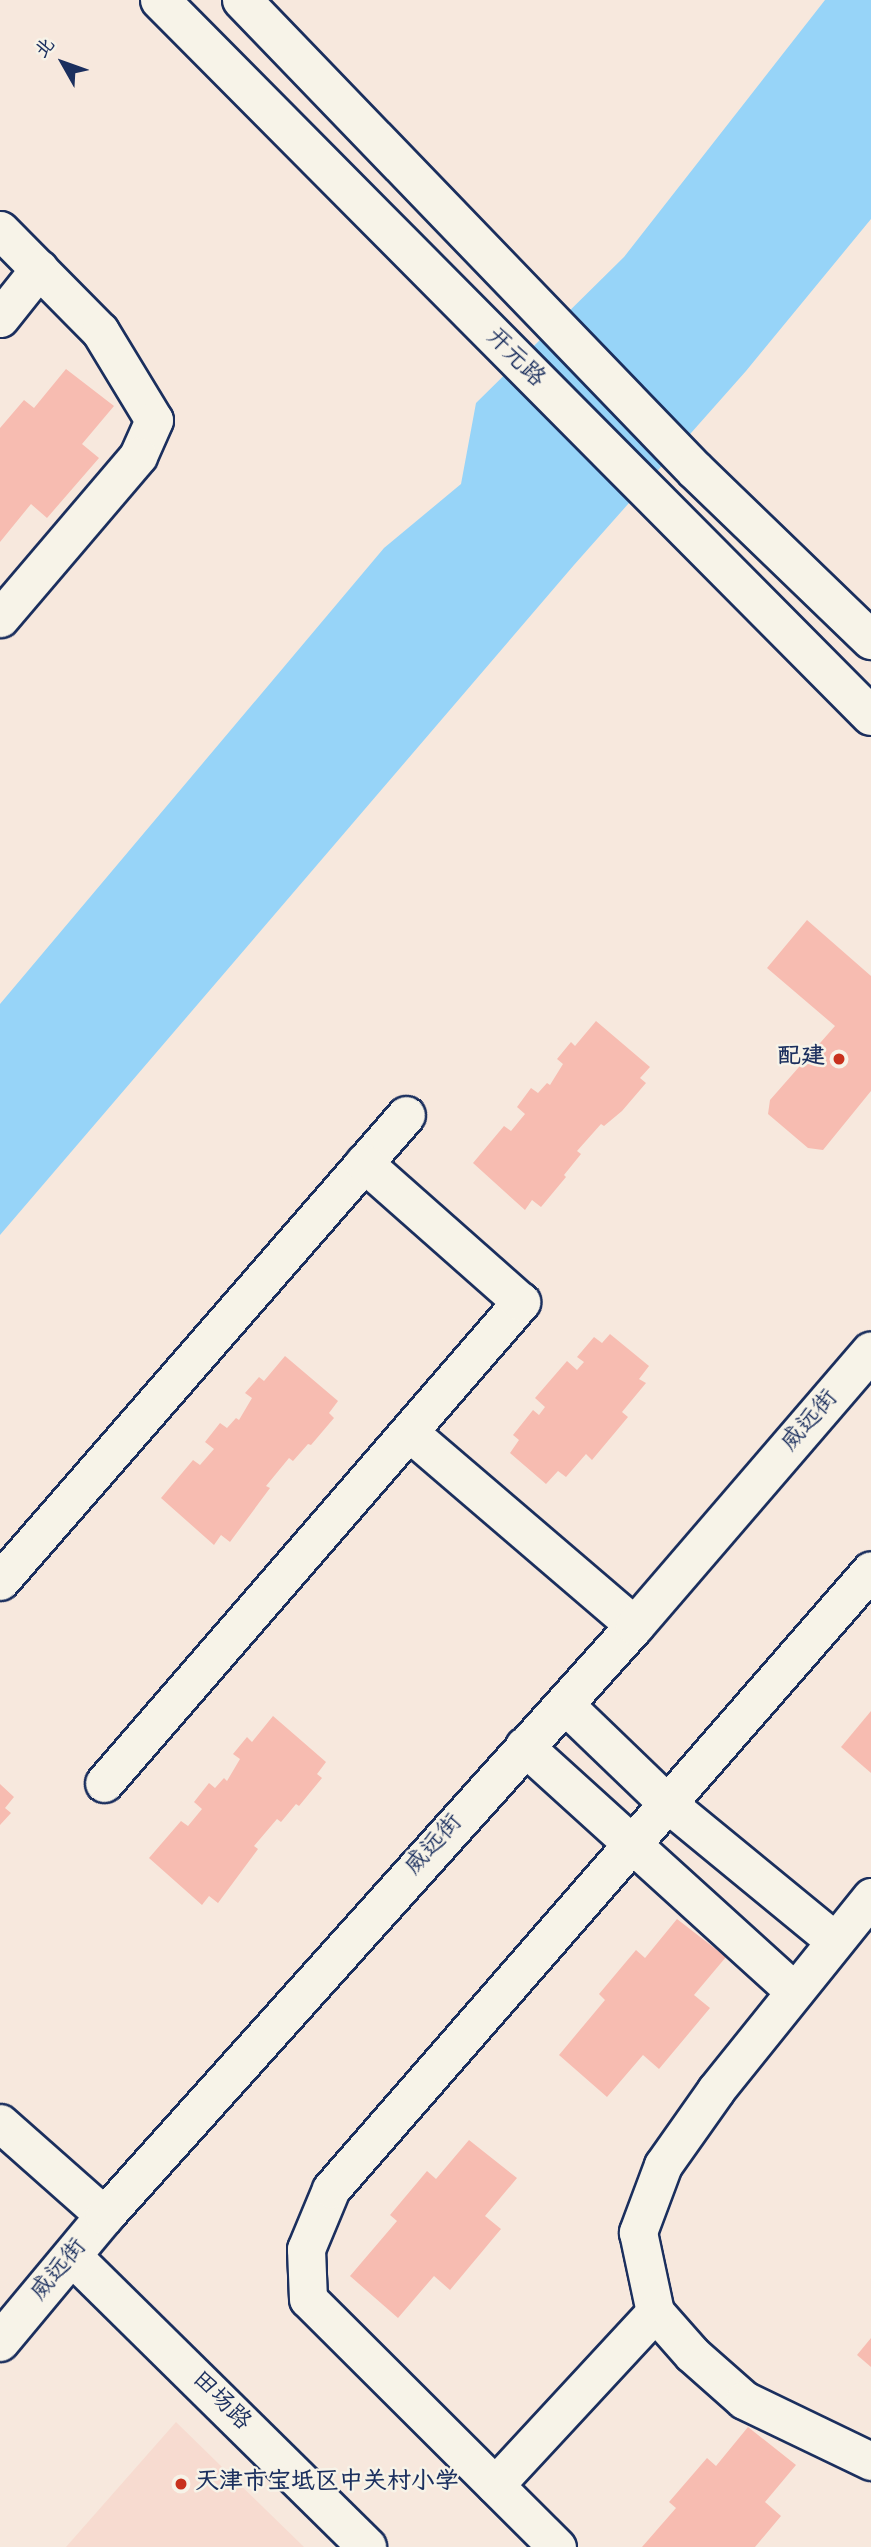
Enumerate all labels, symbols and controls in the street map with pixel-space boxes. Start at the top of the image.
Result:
north arrow [28,28,98,98]
text: 北 [32,35,61,64]
street label: 开元路 [478,323,550,395]
place label: 配建 [777,1045,825,1073]
marker: 配建 [831,1051,847,1067]
street label: 威远街 [777,1385,845,1459]
street label: 威远街 [400,1810,470,1882]
street label: 威远街 [26,2234,94,2308]
street label: 田场路 [184,2366,256,2438]
place label: 天津市宝坻区中关村小学 [195,2470,459,2498]
marker: 天津市宝坻区中关村小学 [173,2476,189,2492]

